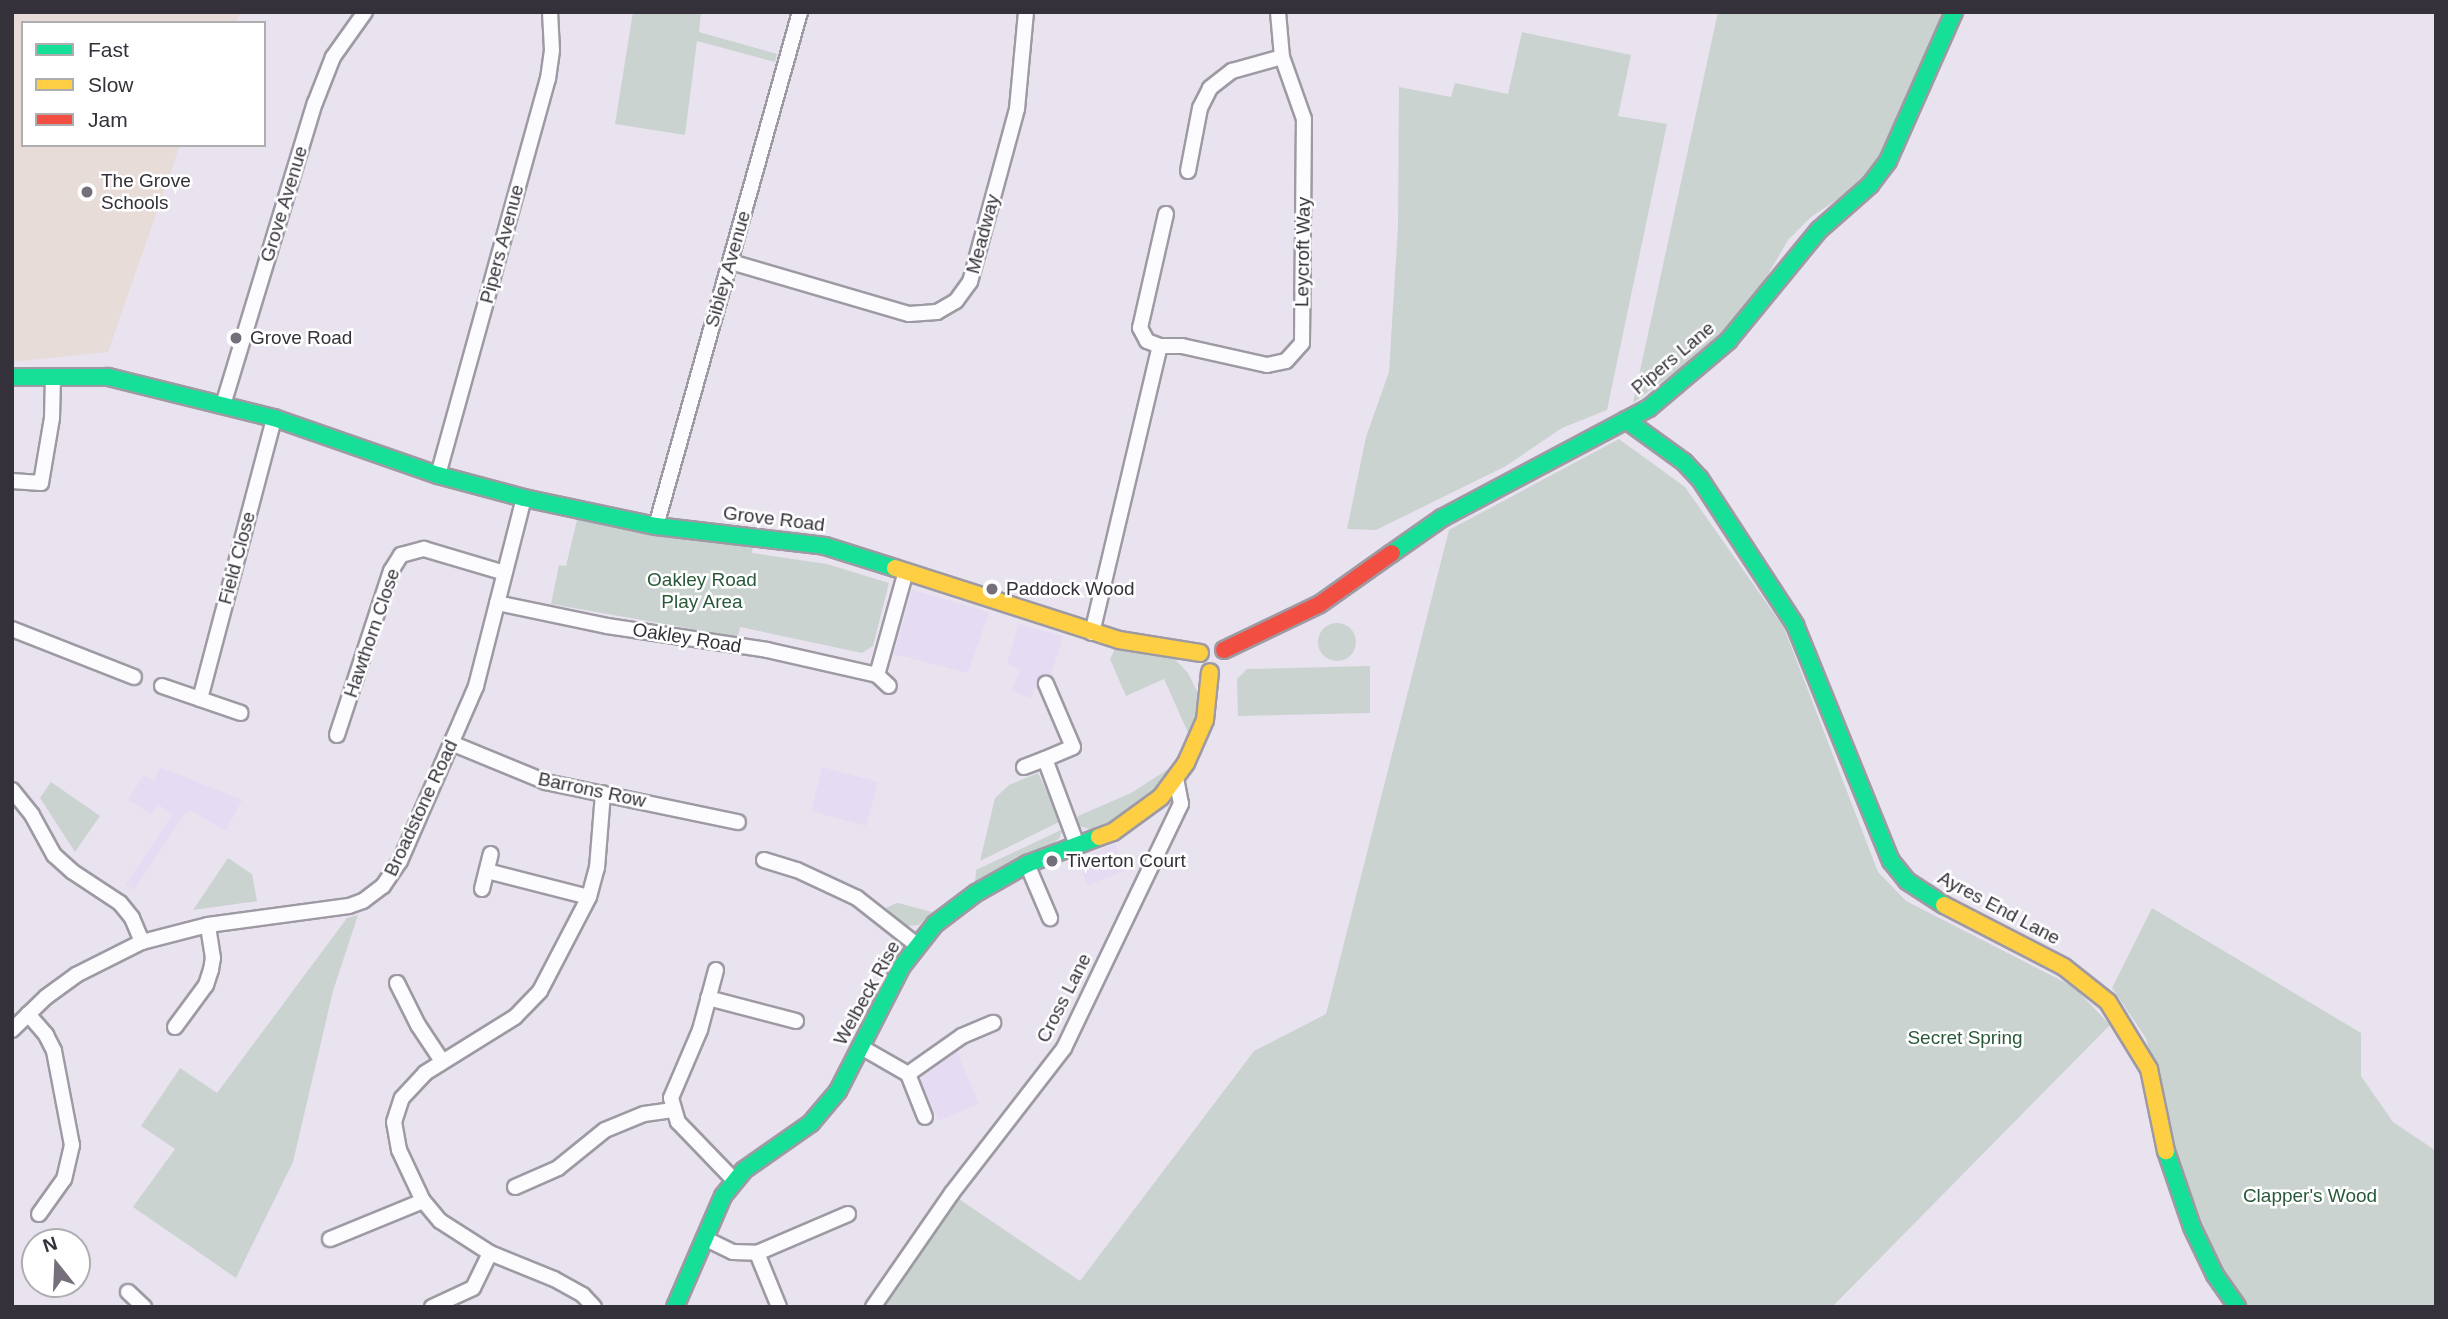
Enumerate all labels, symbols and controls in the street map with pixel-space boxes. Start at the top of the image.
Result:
legend [21,21,266,147]
text: Fast [88,38,129,61]
text: Slow [88,73,134,96]
text: Jam [88,108,128,131]
street label: Grove Avenue [255,143,313,265]
place label: The Grove Schools [101,170,191,214]
street label: Pipers Avenue [475,182,529,306]
marker: The Grove Schools [79,184,95,200]
street label: Meadway [961,192,1005,276]
street label: Leycroft Way [1291,197,1315,307]
street label: Sibley Avenue [700,208,756,330]
street label: Pipers Lane [1627,317,1719,399]
place label: Grove Road [250,327,352,349]
marker: Grove Road [228,330,244,346]
street label: Grove Road [722,501,826,537]
street label: Field Close [214,509,260,607]
street label: Hawthorn Close [339,565,405,701]
park label: Oakley Road Play Area [647,569,757,613]
place label: Paddock Wood [1006,578,1135,600]
marker: Paddock Wood [984,581,1000,597]
street label: Oakley Road [631,618,743,658]
street label: Broadstone Road [379,736,463,880]
street label: Barrons Row [536,767,648,813]
place label: Tiverton Court [1066,850,1186,872]
marker: Tiverton Court [1044,853,1060,869]
street label: Ayres End Lane [1934,866,2064,950]
street label: Welbeck Rise [829,937,905,1049]
street label: Cross Lane [1032,950,1096,1046]
park label: Secret Spring [1907,1027,2023,1049]
park label: Clapper's Wood [2243,1185,2377,1207]
north arrow [21,1228,91,1298]
text: N [40,1232,60,1257]

